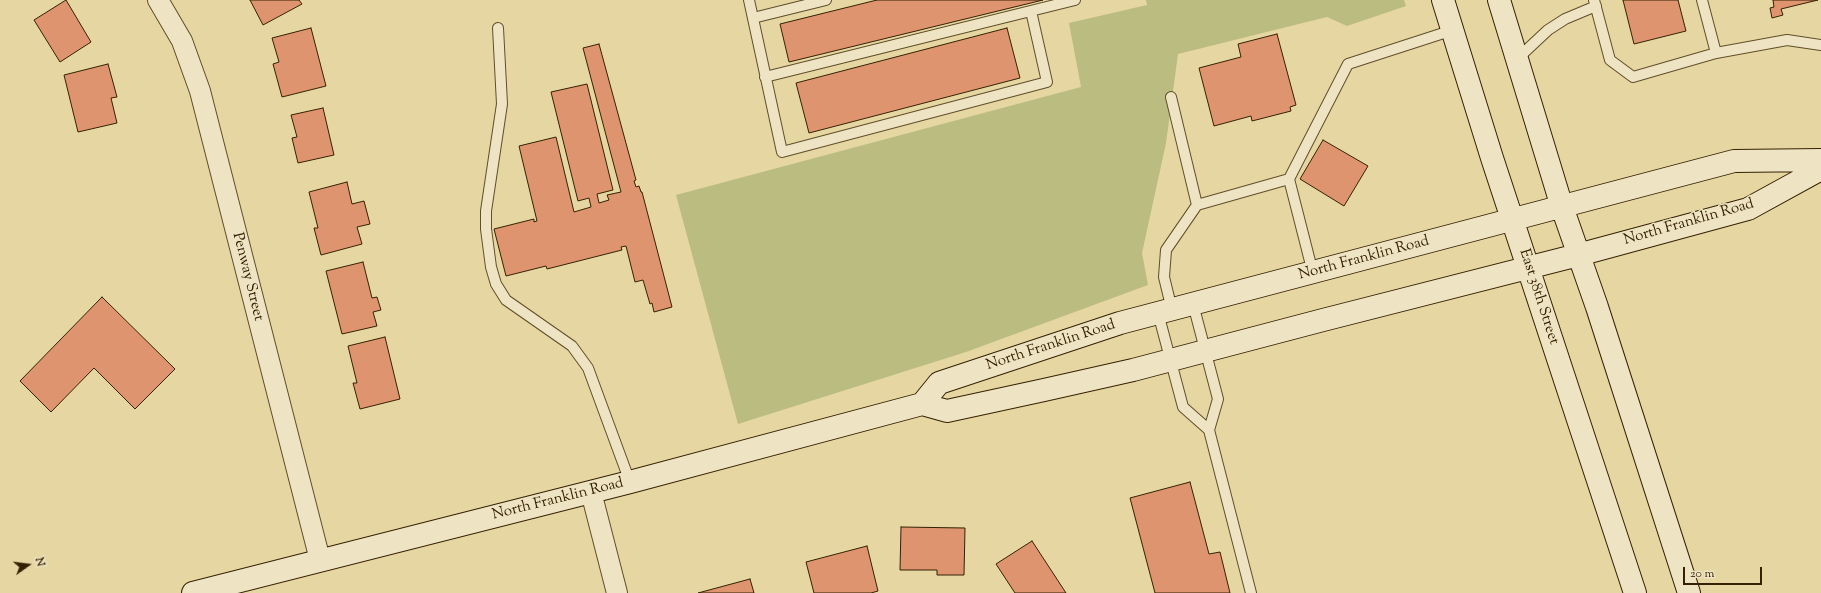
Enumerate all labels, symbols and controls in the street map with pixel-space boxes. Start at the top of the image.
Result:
street label: North Franklin Road [1622,196,1756,250]
street label: Penway Street [227,231,267,323]
street label: North Franklin Road [1297,233,1431,285]
street label: East 38th Street [1514,247,1562,347]
street label: North Franklin Road [984,317,1118,375]
street label: North Franklin Road [491,475,625,525]
north arrow [8,545,48,585]
text: N [31,556,48,568]
scale bar [1685,559,1764,585]
text: 20 m [1690,565,1714,583]

